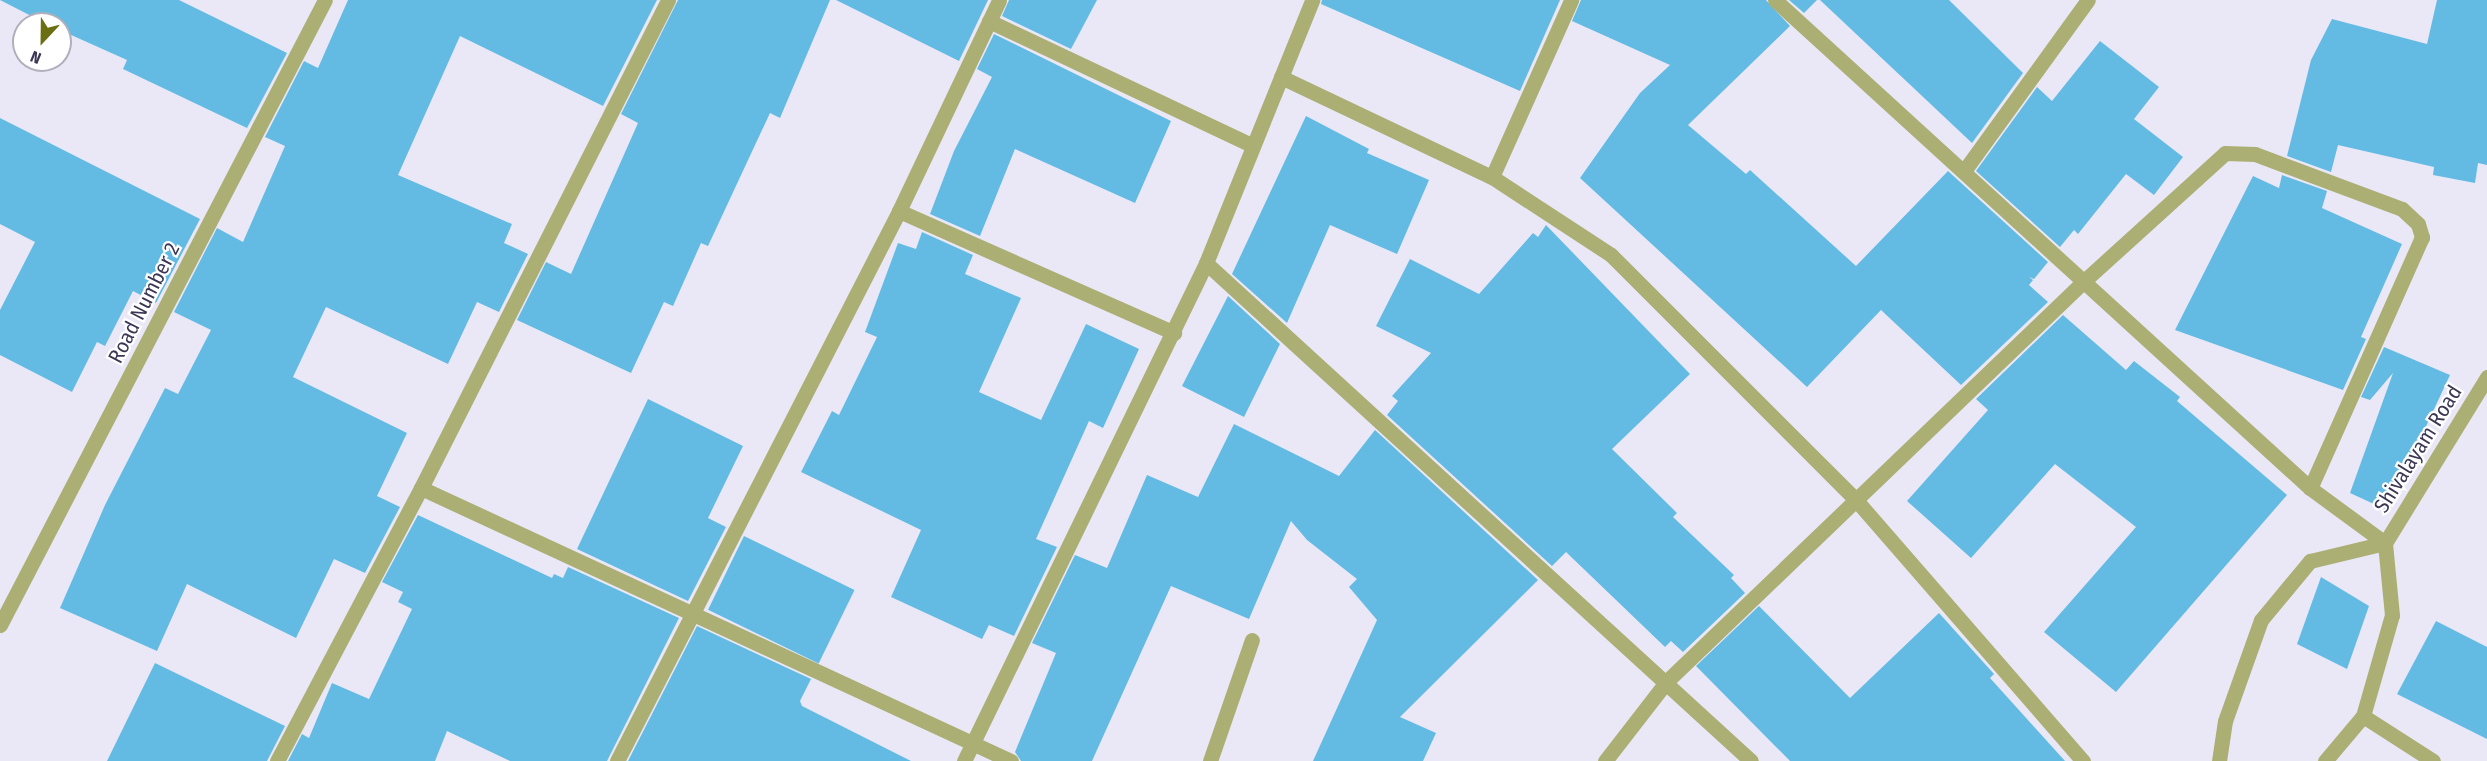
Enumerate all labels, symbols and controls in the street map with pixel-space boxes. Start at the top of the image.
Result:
north arrow [12,12,72,72]
text: N [28,47,44,68]
street label: Road Number 2 [103,239,185,367]
street label: Shivalayam Road [2369,381,2467,517]

